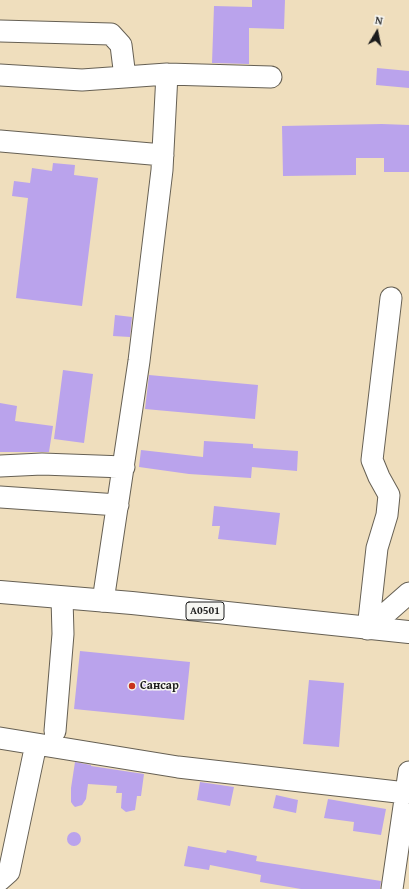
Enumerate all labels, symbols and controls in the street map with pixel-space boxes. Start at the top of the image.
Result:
north arrow [357,12,397,52]
text: N [374,12,384,29]
road number: A0501 [186,602,224,620]
place label: Сансар [140,679,179,693]
marker: Сансар [127,681,137,691]

